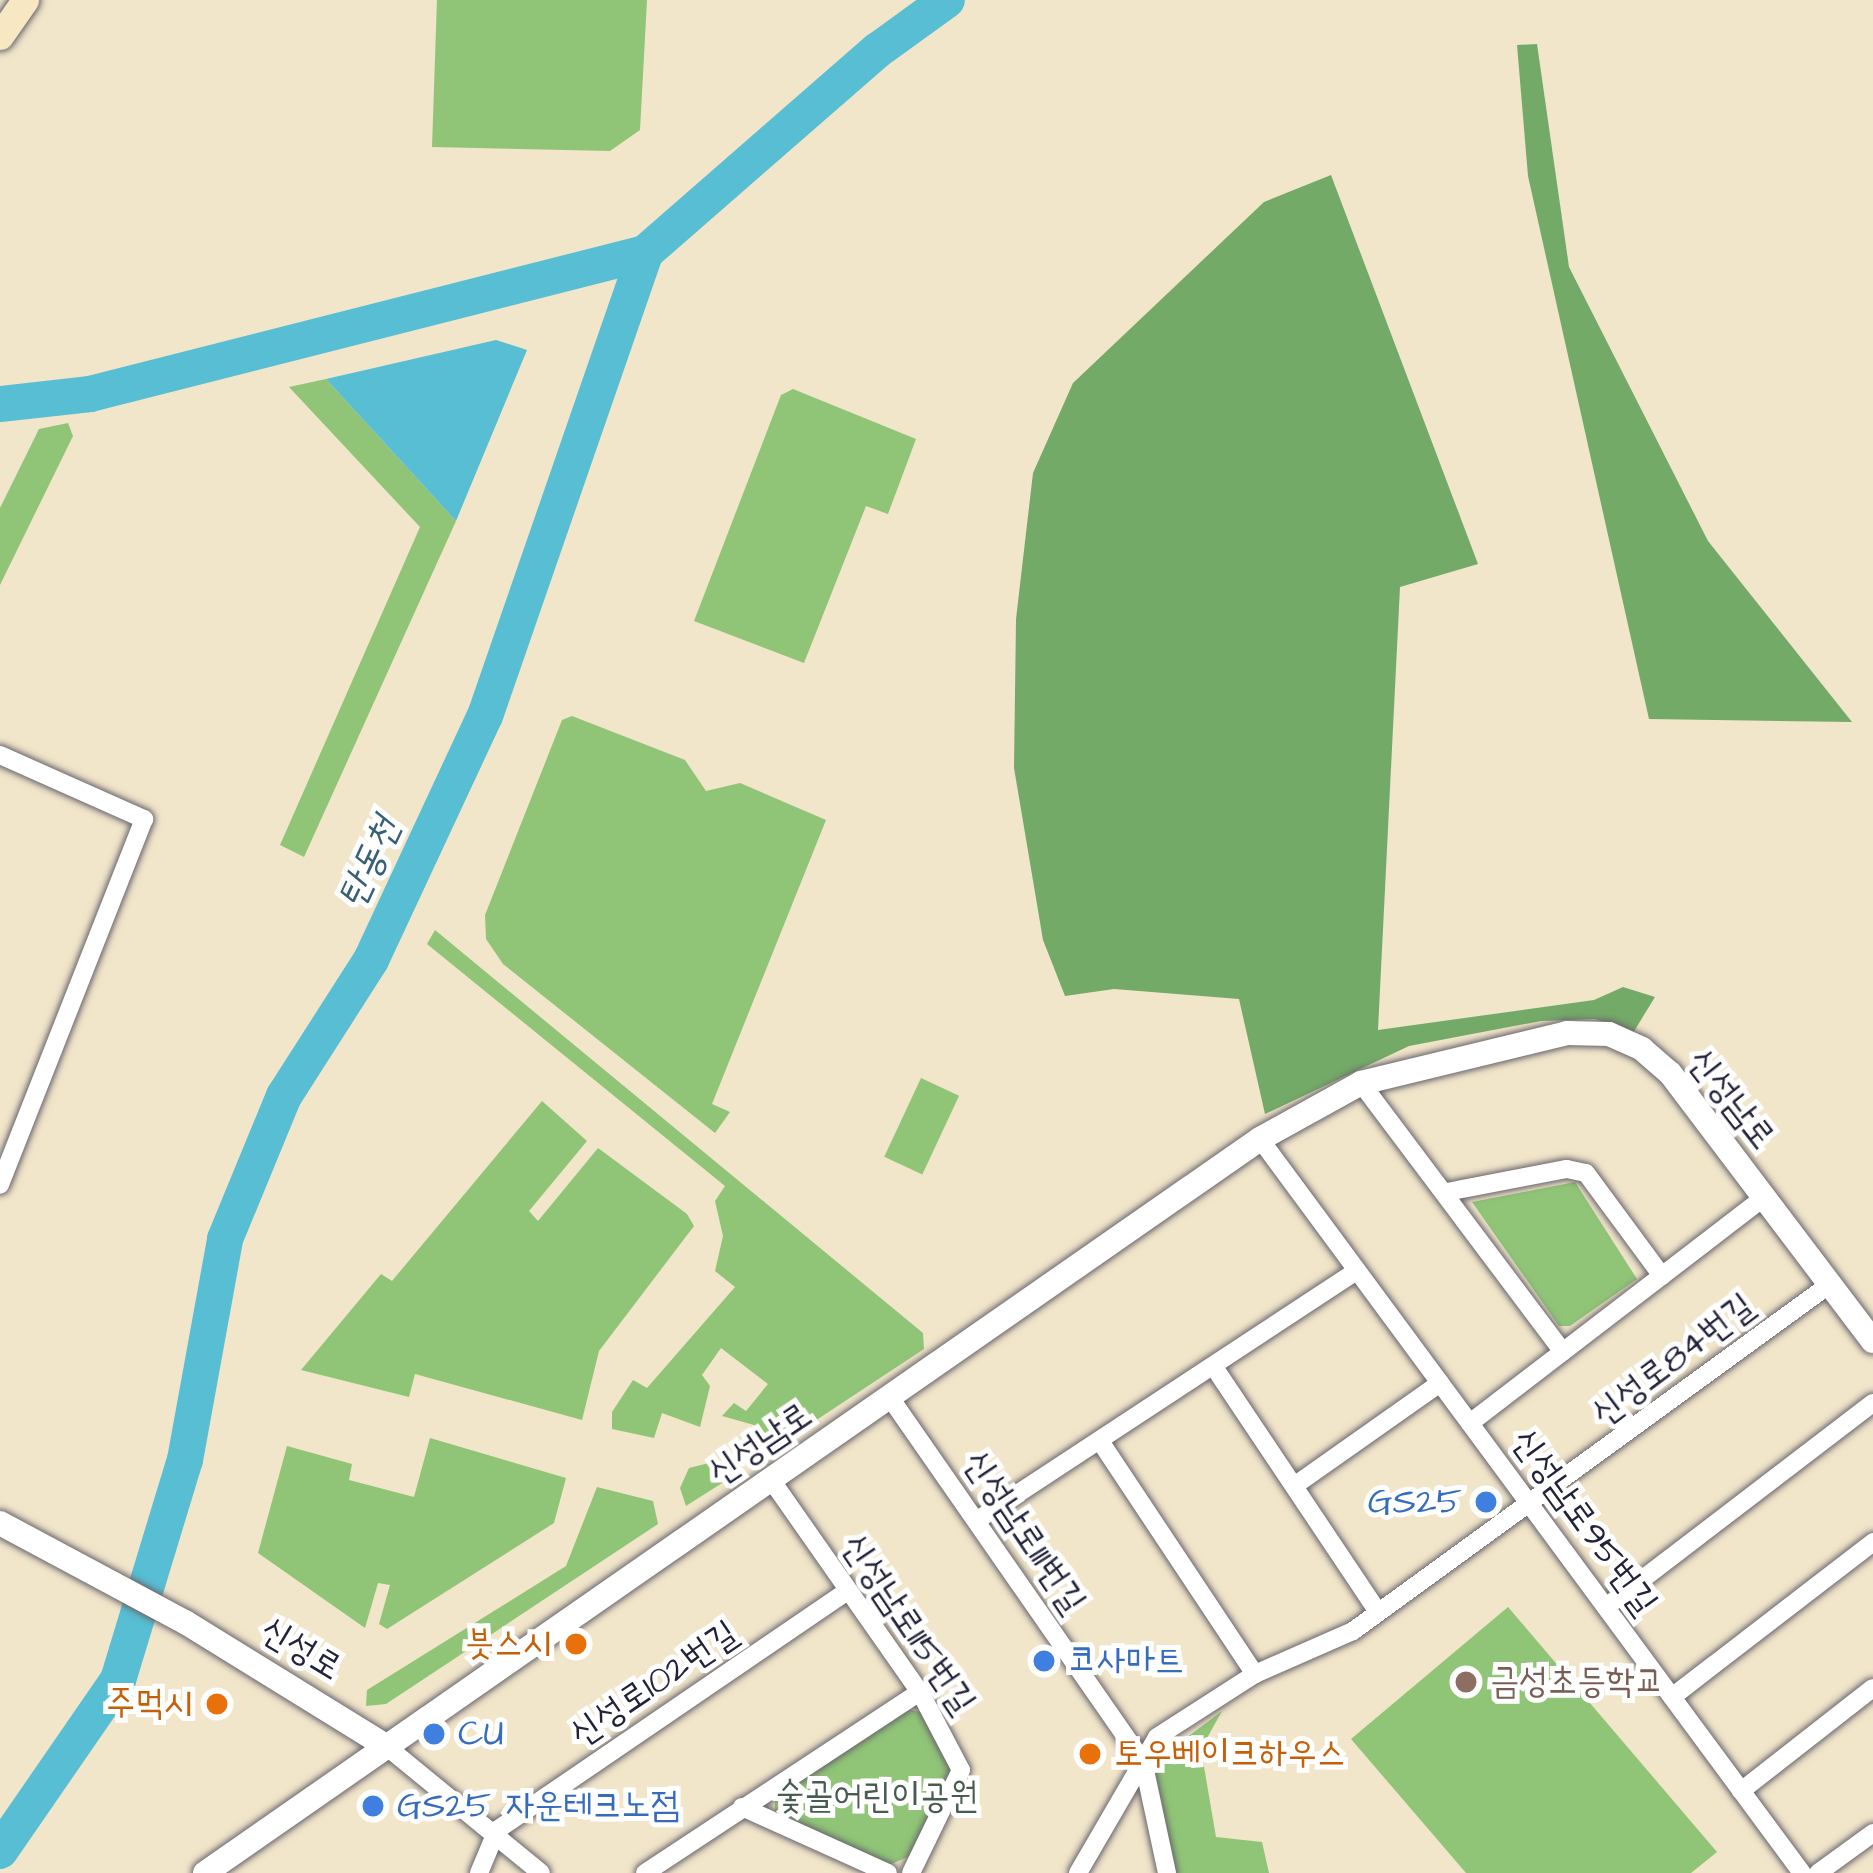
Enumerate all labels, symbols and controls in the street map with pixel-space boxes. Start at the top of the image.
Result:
water label: 탄동천 [329,810,411,916]
street label: 신성남로 [1678,1040,1784,1158]
street label: 신성로84번길 [1583,1285,1763,1435]
street label: 신성남로 [700,1394,820,1494]
street label: 신성남로95번길 [1502,1420,1666,1624]
street label: 신성남로111번길 [954,1442,1094,1622]
place label: GS25 [1368,1480,1462,1524]
marker: GS25 [1473,1489,1499,1515]
street label: 신성남로115번길 [832,1525,984,1723]
street label: 신성로 [253,1608,349,1690]
street label: 신성로102번길 [562,1612,746,1756]
place label: 븟스시 [465,1622,552,1666]
marker: 븟스시 [563,1631,589,1657]
place label: 코사마트 [1068,1639,1184,1683]
marker: 코사마트 [1031,1648,1057,1674]
place label: 금성초등학교 [1490,1660,1664,1704]
marker: 금성초등학교 [1453,1669,1479,1695]
place label: 주먹시 [106,1682,193,1726]
marker: 주먹시 [204,1691,230,1717]
place label: CU [458,1712,504,1756]
marker: CU [421,1721,447,1747]
place label: 토우베이크하우스 [1114,1732,1346,1776]
marker: 토우베이크하우스 [1077,1741,1103,1767]
park label: 숯골어린이공원 [776,1775,978,1819]
place label: GS25 자운테크노점 [397,1784,679,1828]
marker: GS25 자운테크노점 [360,1793,386,1819]

